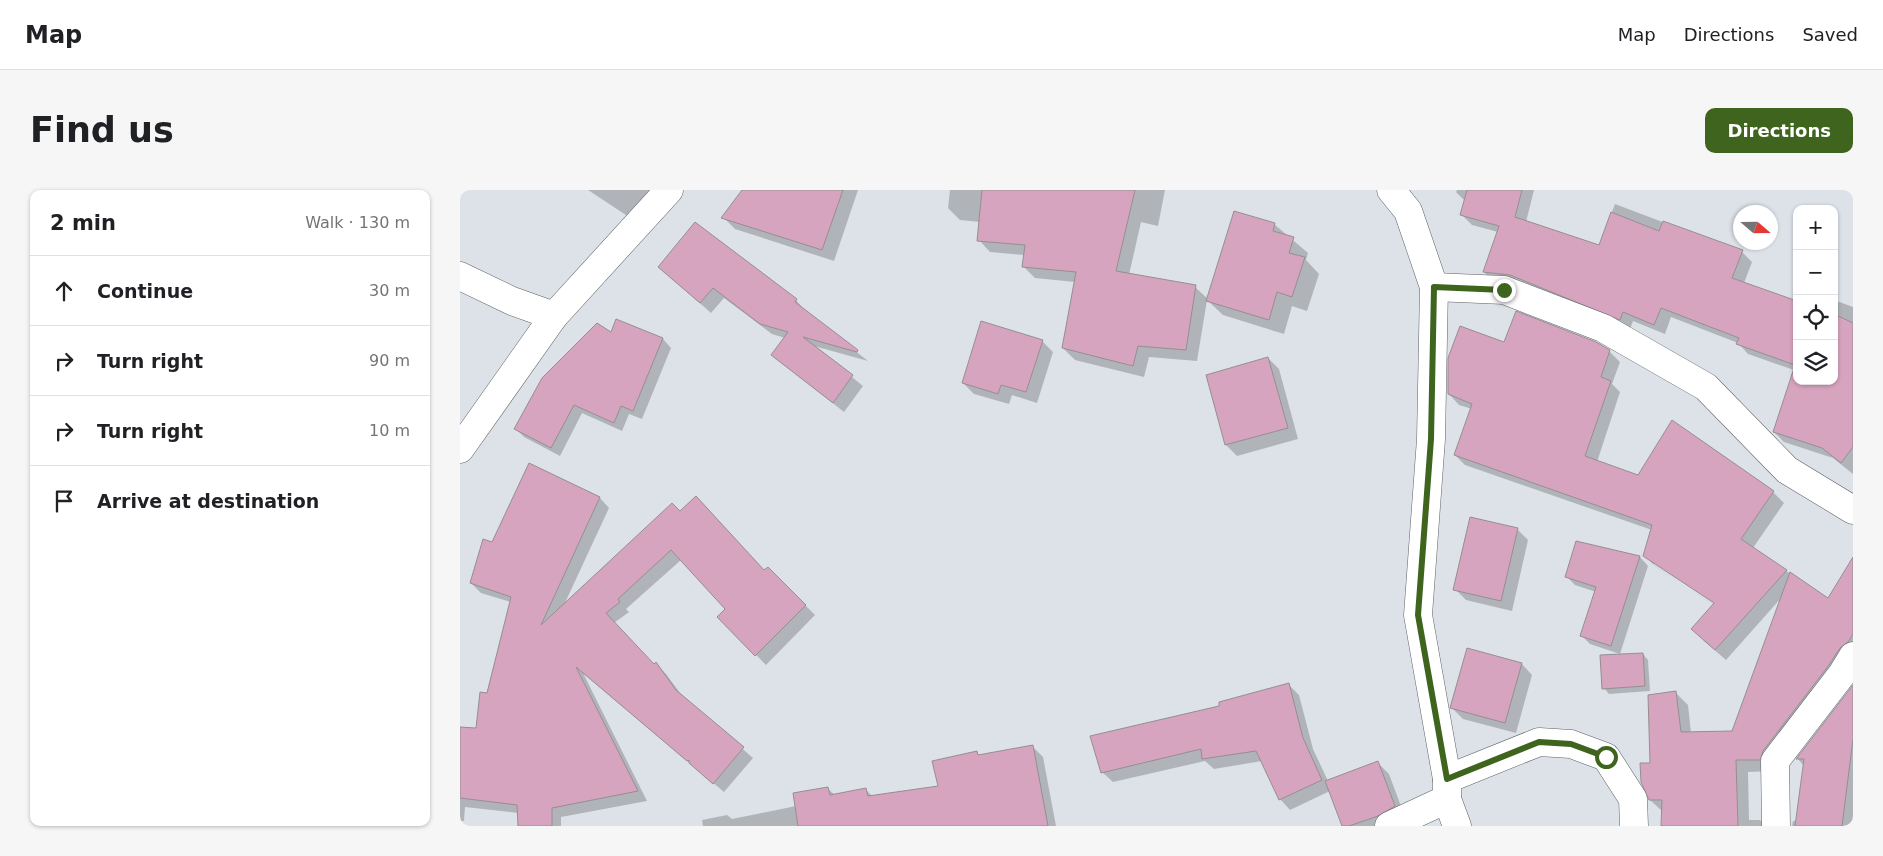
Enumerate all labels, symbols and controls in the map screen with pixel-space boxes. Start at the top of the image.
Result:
text: Map [25,21,82,49]
text: Map [1618,24,1656,45]
text: Directions [1684,24,1774,45]
text: Saved [1802,24,1858,45]
button: Directions [1705,108,1853,153]
text: Find us [30,110,174,150]
north arrow [1733,205,1778,250]
map controls [1793,205,1838,385]
button: + [1793,205,1838,250]
text: 2 min [50,211,116,235]
text: Walk · 130 m [305,213,410,232]
button: − [1793,250,1838,295]
icon: ahead [50,277,78,305]
route end [1493,279,1516,302]
text: Continue [97,280,193,302]
text: 30 m [369,281,410,300]
button: locate [1793,295,1838,340]
button: layers [1793,340,1838,385]
icon: right [50,347,78,375]
text: Turn right [97,350,203,372]
text: 90 m [369,351,410,370]
icon: right [50,417,78,445]
text: Turn right [97,420,203,442]
text: 10 m [369,421,410,440]
icon: arrive [50,487,78,515]
text: Arrive at destination [97,490,319,512]
route start [1595,746,1618,769]

